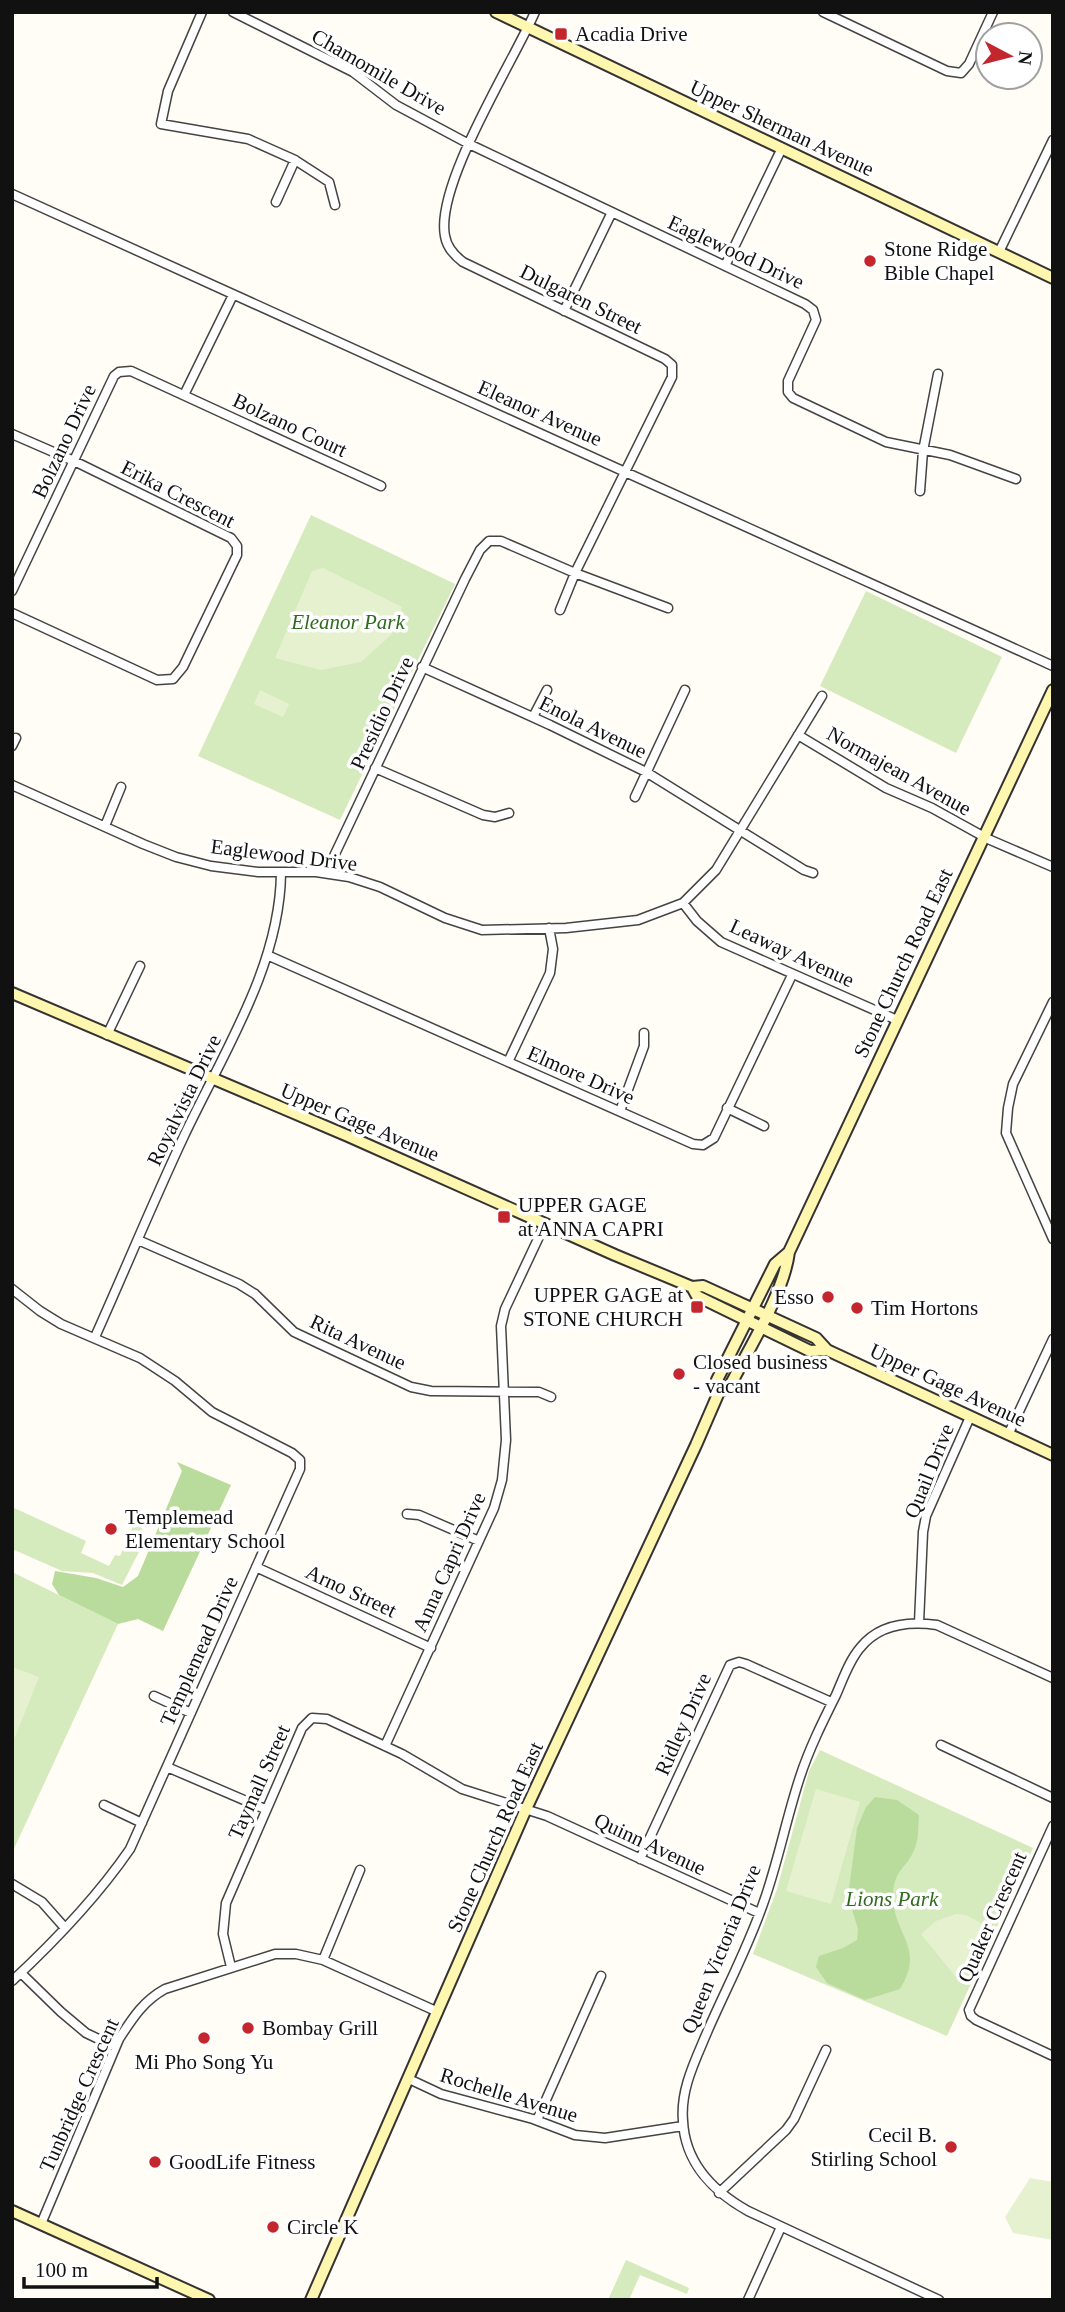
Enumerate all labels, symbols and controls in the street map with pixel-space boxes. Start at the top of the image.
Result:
north arrow [974,21,1044,91]
place label: Acadia Drive [575,22,688,46]
street label: Chamomile Drive [308,24,450,120]
marker: Acadia Drive [553,26,569,42]
text: N [1014,50,1037,66]
street label: Upper Sherman Avenue [686,75,878,181]
street label: Eaglewood Drive [664,210,808,294]
place label: Stone Ridge Bible Chapel [884,237,994,285]
marker: Stone Ridge Bible Chapel [862,253,878,269]
street label: Dulgaren Street [516,259,646,339]
street label: Eleanor Avenue [474,375,606,451]
street label: Bolzano Drive [27,380,101,502]
street label: Bolzano Court [229,388,351,462]
street label: Erika Crescent [117,455,239,533]
park label: Eleanor Park [290,610,406,634]
street label: Presidio Drive [345,653,419,773]
street label: Enola Avenue [535,691,651,763]
street label: Normajean Avenue [823,721,975,821]
street label: Eaglewood Drive [209,834,359,876]
street label: Stone Church Road East [849,864,957,1061]
street label: Leaway Avenue [726,914,858,992]
street label: Royalvista Drive [142,1031,226,1169]
street label: Elmore Drive [524,1041,638,1109]
street label: Upper Gage Avenue [277,1078,443,1166]
place label: UPPER GAGE at ANNA CAPRI [518,1193,664,1241]
marker: UPPER GAGE at ANNA CAPRI [496,1209,512,1225]
place label: UPPER GAGE at STONE CHURCH [523,1283,683,1331]
place label: Esso [774,1285,814,1309]
marker: Esso [820,1289,836,1305]
place label: Tim Hortons [871,1296,978,1320]
marker: UPPER GAGE at STONE CHURCH [689,1299,705,1315]
marker: Tim Hortons [849,1300,865,1316]
street label: Rita Avenue [306,1309,410,1375]
street label: Upper Gage Avenue [866,1338,1030,1432]
place label: Closed business - vacant [693,1350,828,1398]
marker: Closed business - vacant [671,1366,687,1382]
street label: Quail Drive [899,1420,959,1522]
street label: Anna Capri Drive [407,1488,491,1636]
place label: Templemead Elementary School [125,1505,286,1553]
marker: Templemead Elementary School [103,1521,119,1537]
street label: Arno Street [302,1560,400,1623]
street label: Templemead Drive [155,1572,243,1730]
street label: Ridley Drive [650,1669,716,1779]
street label: Taymall Street [223,1721,295,1843]
street label: Stone Church Road East [442,1738,548,1936]
street label: Quinn Avenue [590,1808,710,1880]
street label: Quaker Crescent [952,1848,1032,1986]
street label: Queen Victoria Drive [676,1861,766,2037]
park label: Lions Park [845,1887,939,1911]
street label: Tunbridge Crescent [34,2014,124,2175]
place label: Bombay Grill [262,2016,378,2040]
marker: Bombay Grill [240,2020,256,2036]
marker: Mi Pho Song Yu [196,2030,212,2046]
place label: Mi Pho Song Yu [135,2050,274,2074]
street label: Rochelle Avenue [437,2063,581,2127]
place label: Cecil B. Stirling School [810,2123,937,2171]
marker: Cecil B. Stirling School [943,2139,959,2155]
place label: GoodLife Fitness [169,2150,315,2174]
marker: GoodLife Fitness [147,2154,163,2170]
place label: Circle K [287,2215,359,2239]
marker: Circle K [265,2219,281,2235]
scale bar [24,2246,158,2290]
text: 100 m [35,2258,88,2282]

